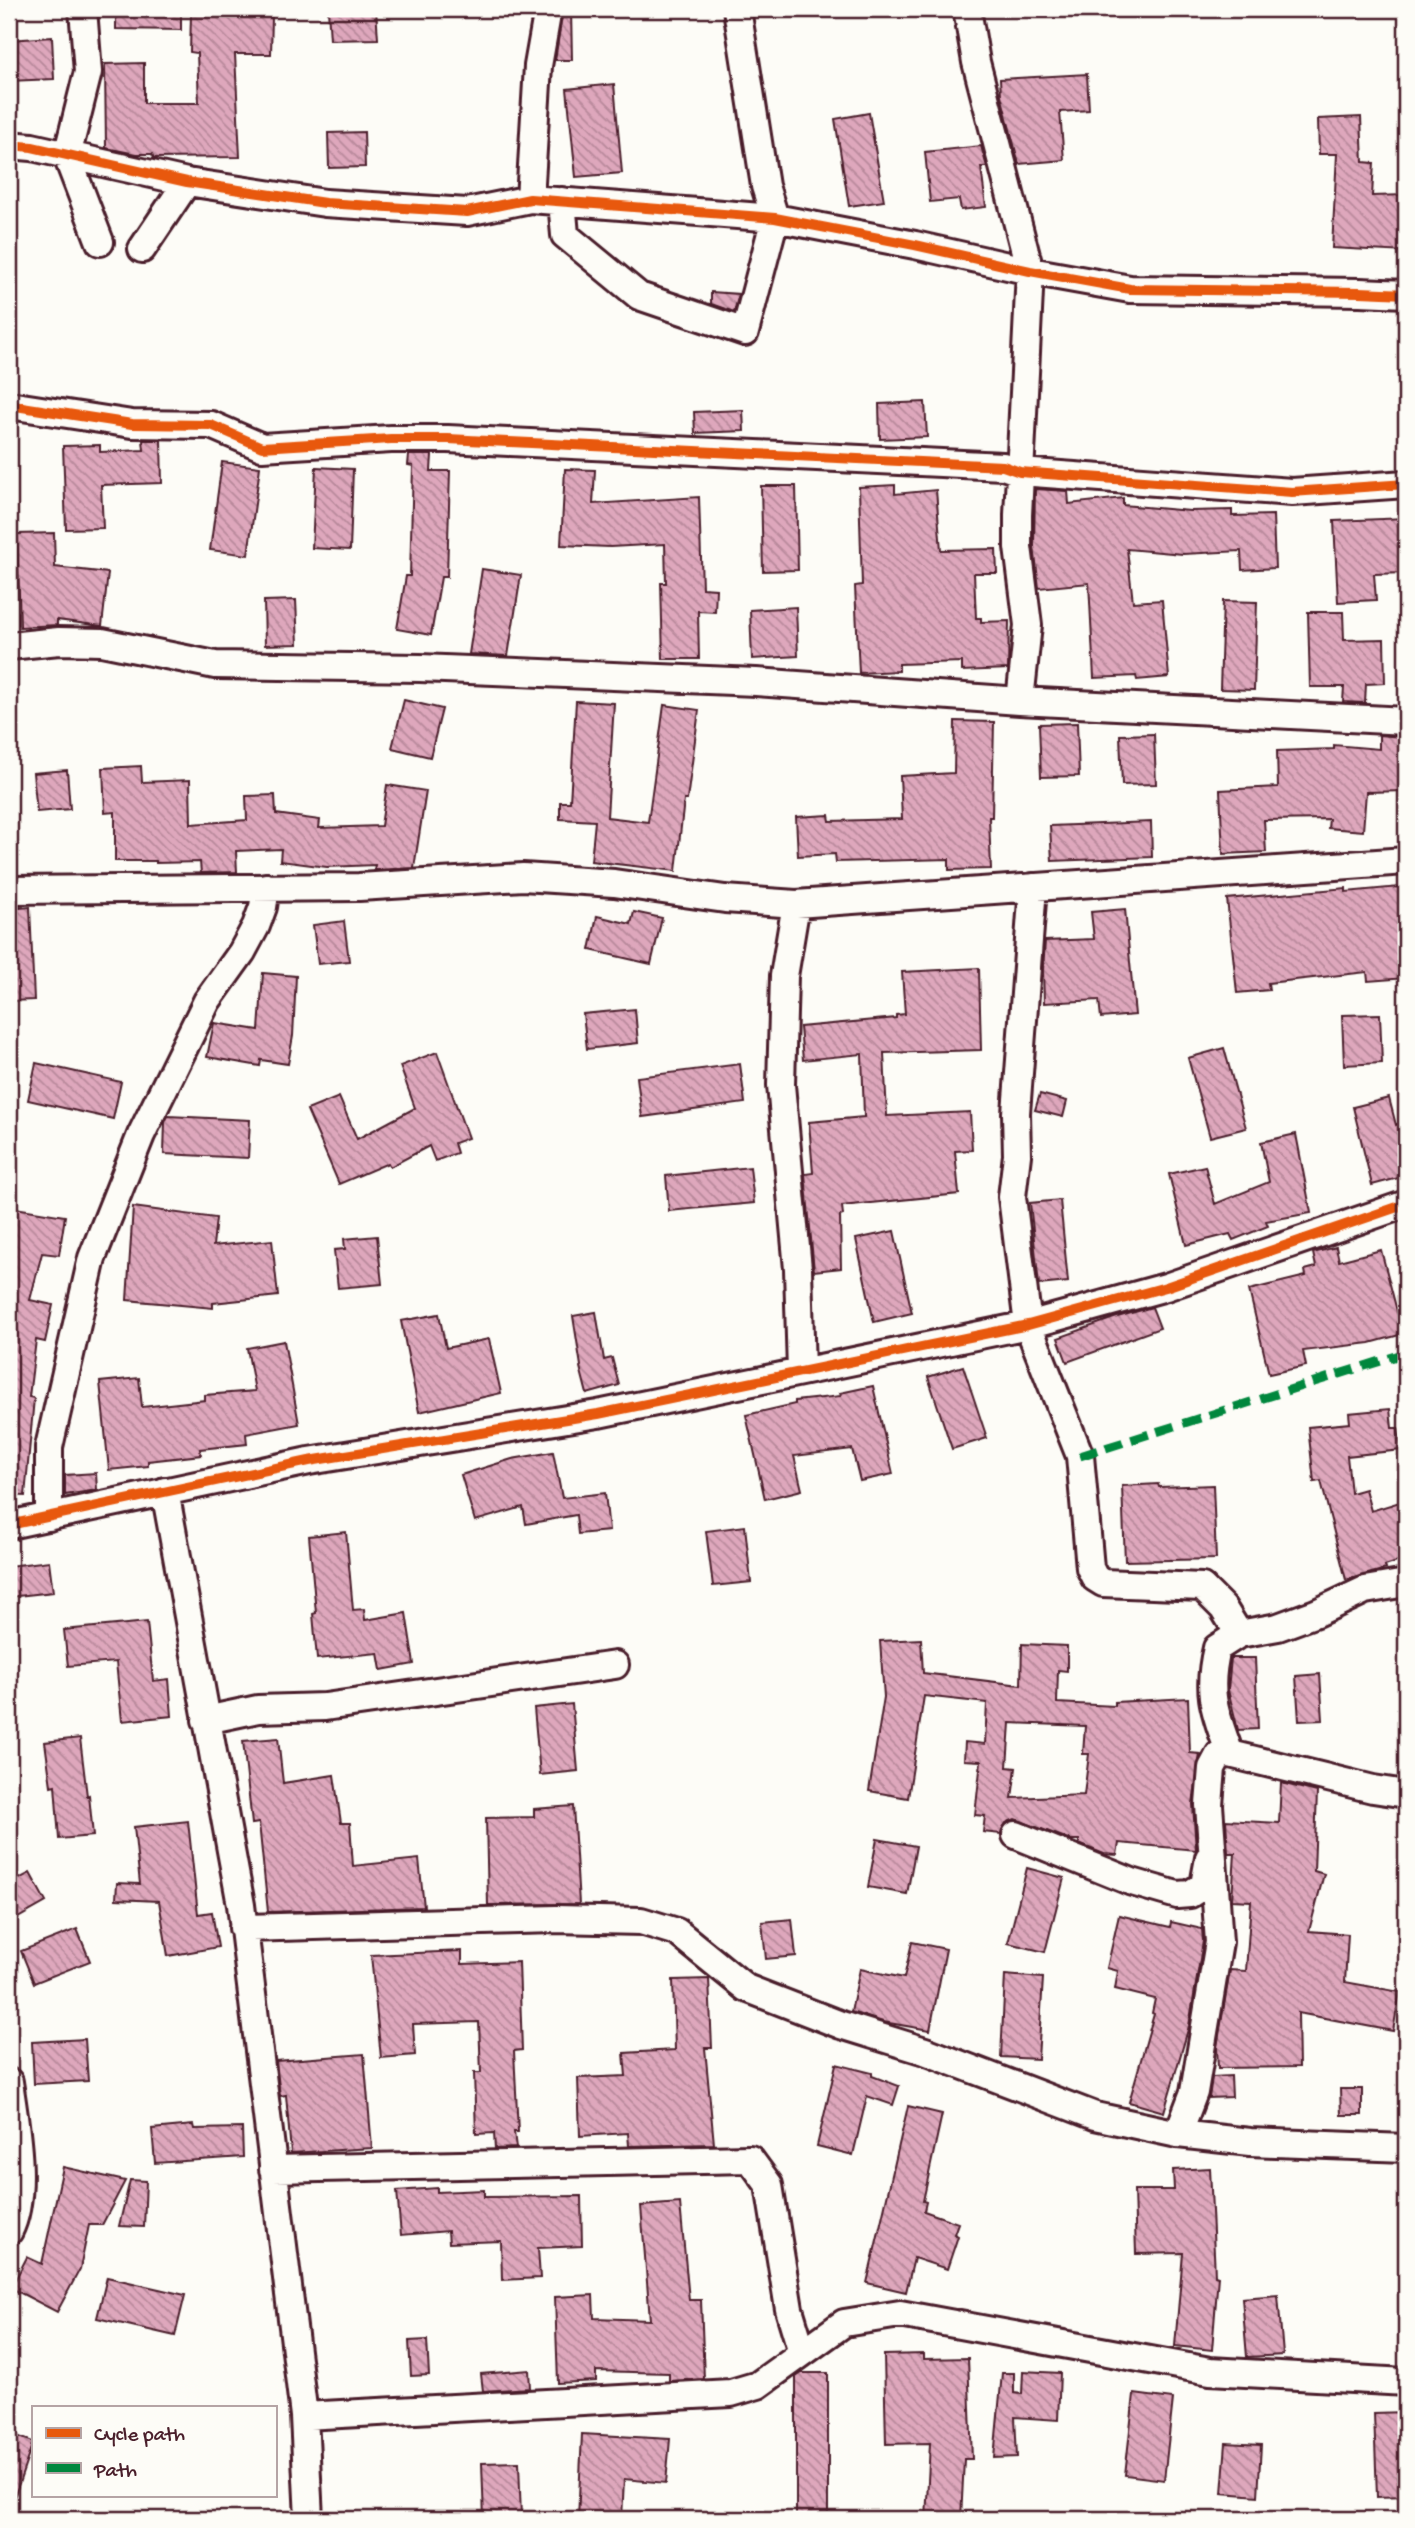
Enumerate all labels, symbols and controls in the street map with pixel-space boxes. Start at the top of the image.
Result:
legend [32,2406,276,2496]
text: Cycle path [94,2424,185,2449]
text: Path [93,2460,137,2485]

